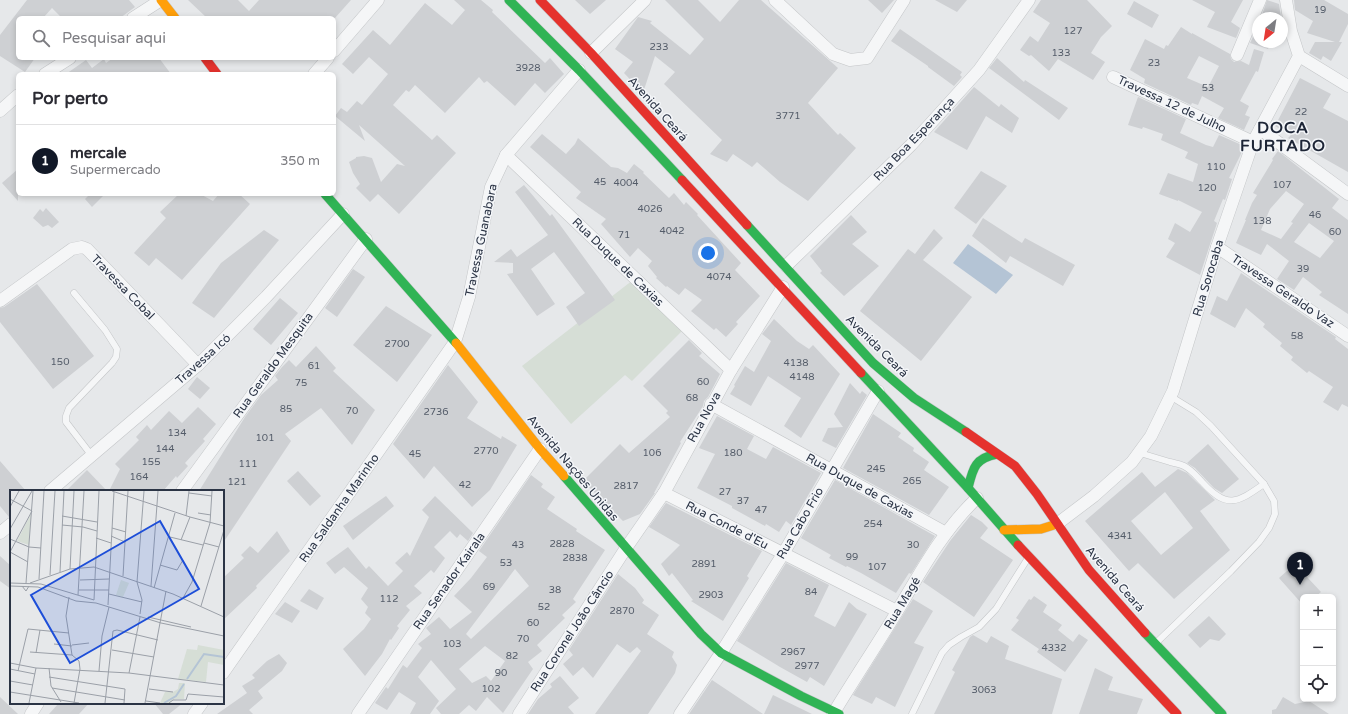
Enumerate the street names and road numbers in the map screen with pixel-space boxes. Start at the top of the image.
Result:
street label: Travessa 12 de Julho [1115,73,1229,135]
street label: Avenida Ceará [625,74,691,144]
street label: Rua Boa Esperança [871,94,957,184]
street label: Travessa Guanabara [462,182,500,298]
street label: Rua Duque de Caxias [570,215,667,309]
street label: Rua Sorocaba [1190,238,1226,318]
street label: Travessa Geraldo Vaz [1229,251,1337,331]
street label: Travessa Cobal [88,252,158,322]
street label: Rua Geraldo Mesquita [230,309,316,421]
street label: Avenida Ceará [843,312,911,380]
street label: Travessa Icó [173,331,233,387]
street label: Rua Nova [684,389,724,445]
street label: Avenida Nações Unidas [524,412,622,524]
street label: Rua Duque de Caxias [804,450,917,522]
street label: Rua Saldanha Marinho [296,451,382,565]
street label: Rua Cabo Frio [774,485,826,561]
street label: Rua Conde d'Eu [683,498,771,552]
street label: Rua Senador Kairala [410,530,488,632]
street label: Avenida Ceará [1083,543,1147,615]
street label: Rua Coronel João Câncio [527,568,617,694]
street label: Rua Magé [881,574,923,632]

